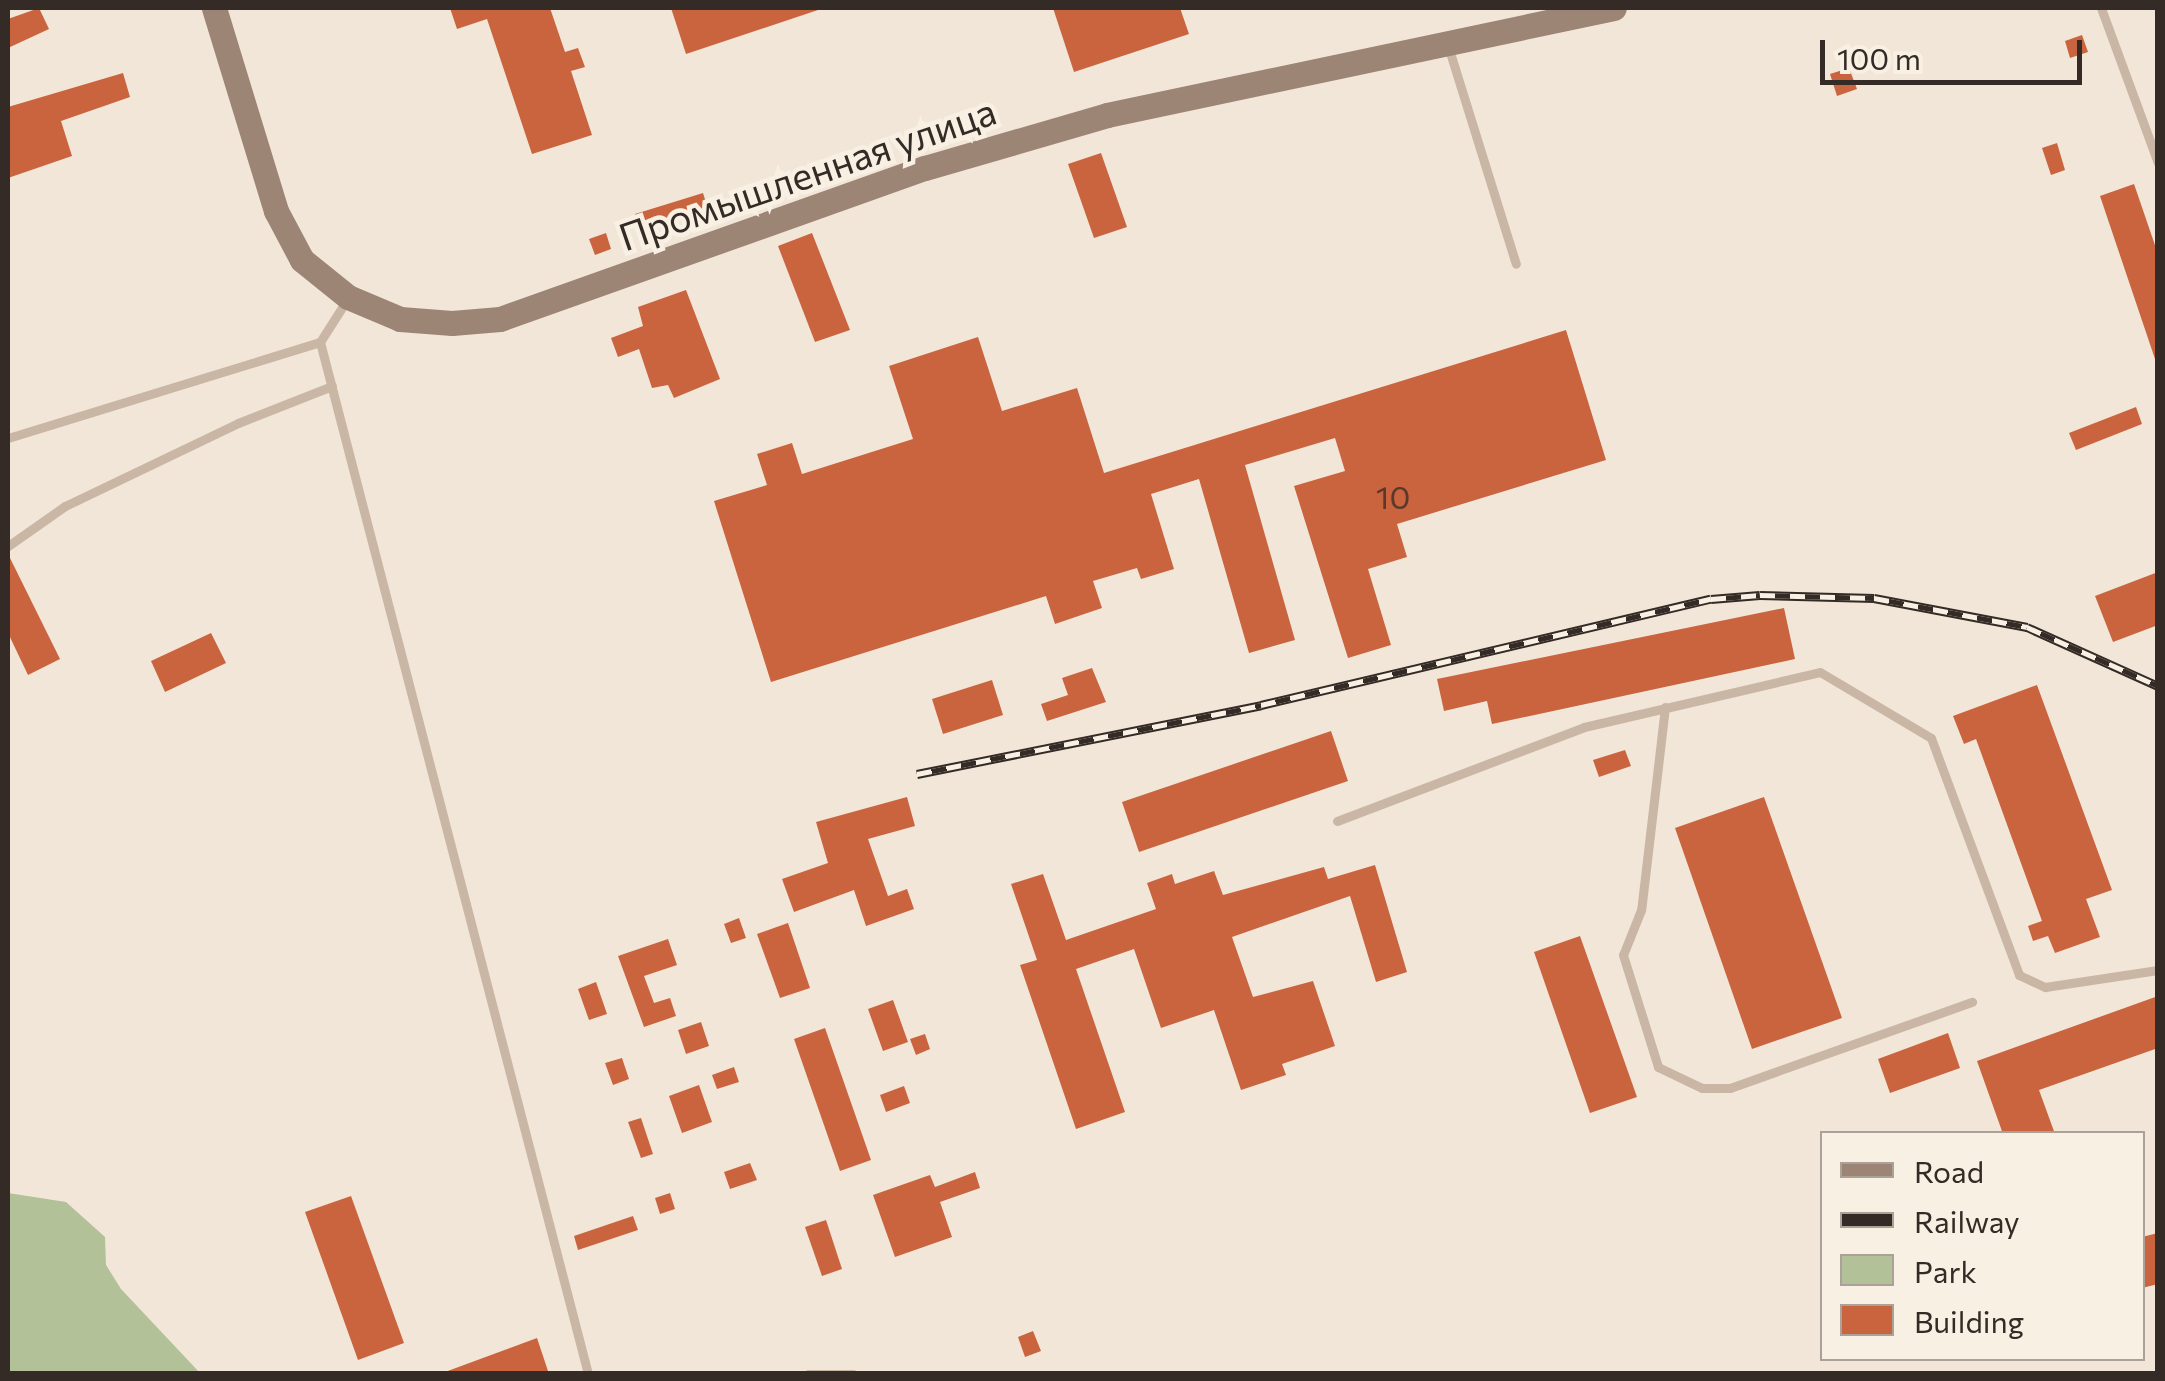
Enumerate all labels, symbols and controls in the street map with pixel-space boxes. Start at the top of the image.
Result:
scale bar [1825,20,2088,82]
text: 100 m [1837,39,1921,76]
street label: Промышленная улица [613,87,1001,259]
house number: 10 [1376,477,1410,515]
legend [1820,1131,2145,1361]
text: Road [1914,1152,1984,1189]
text: Railway [1914,1202,2020,1239]
text: Park [1914,1252,1977,1289]
text: Building [1914,1302,2024,1339]

